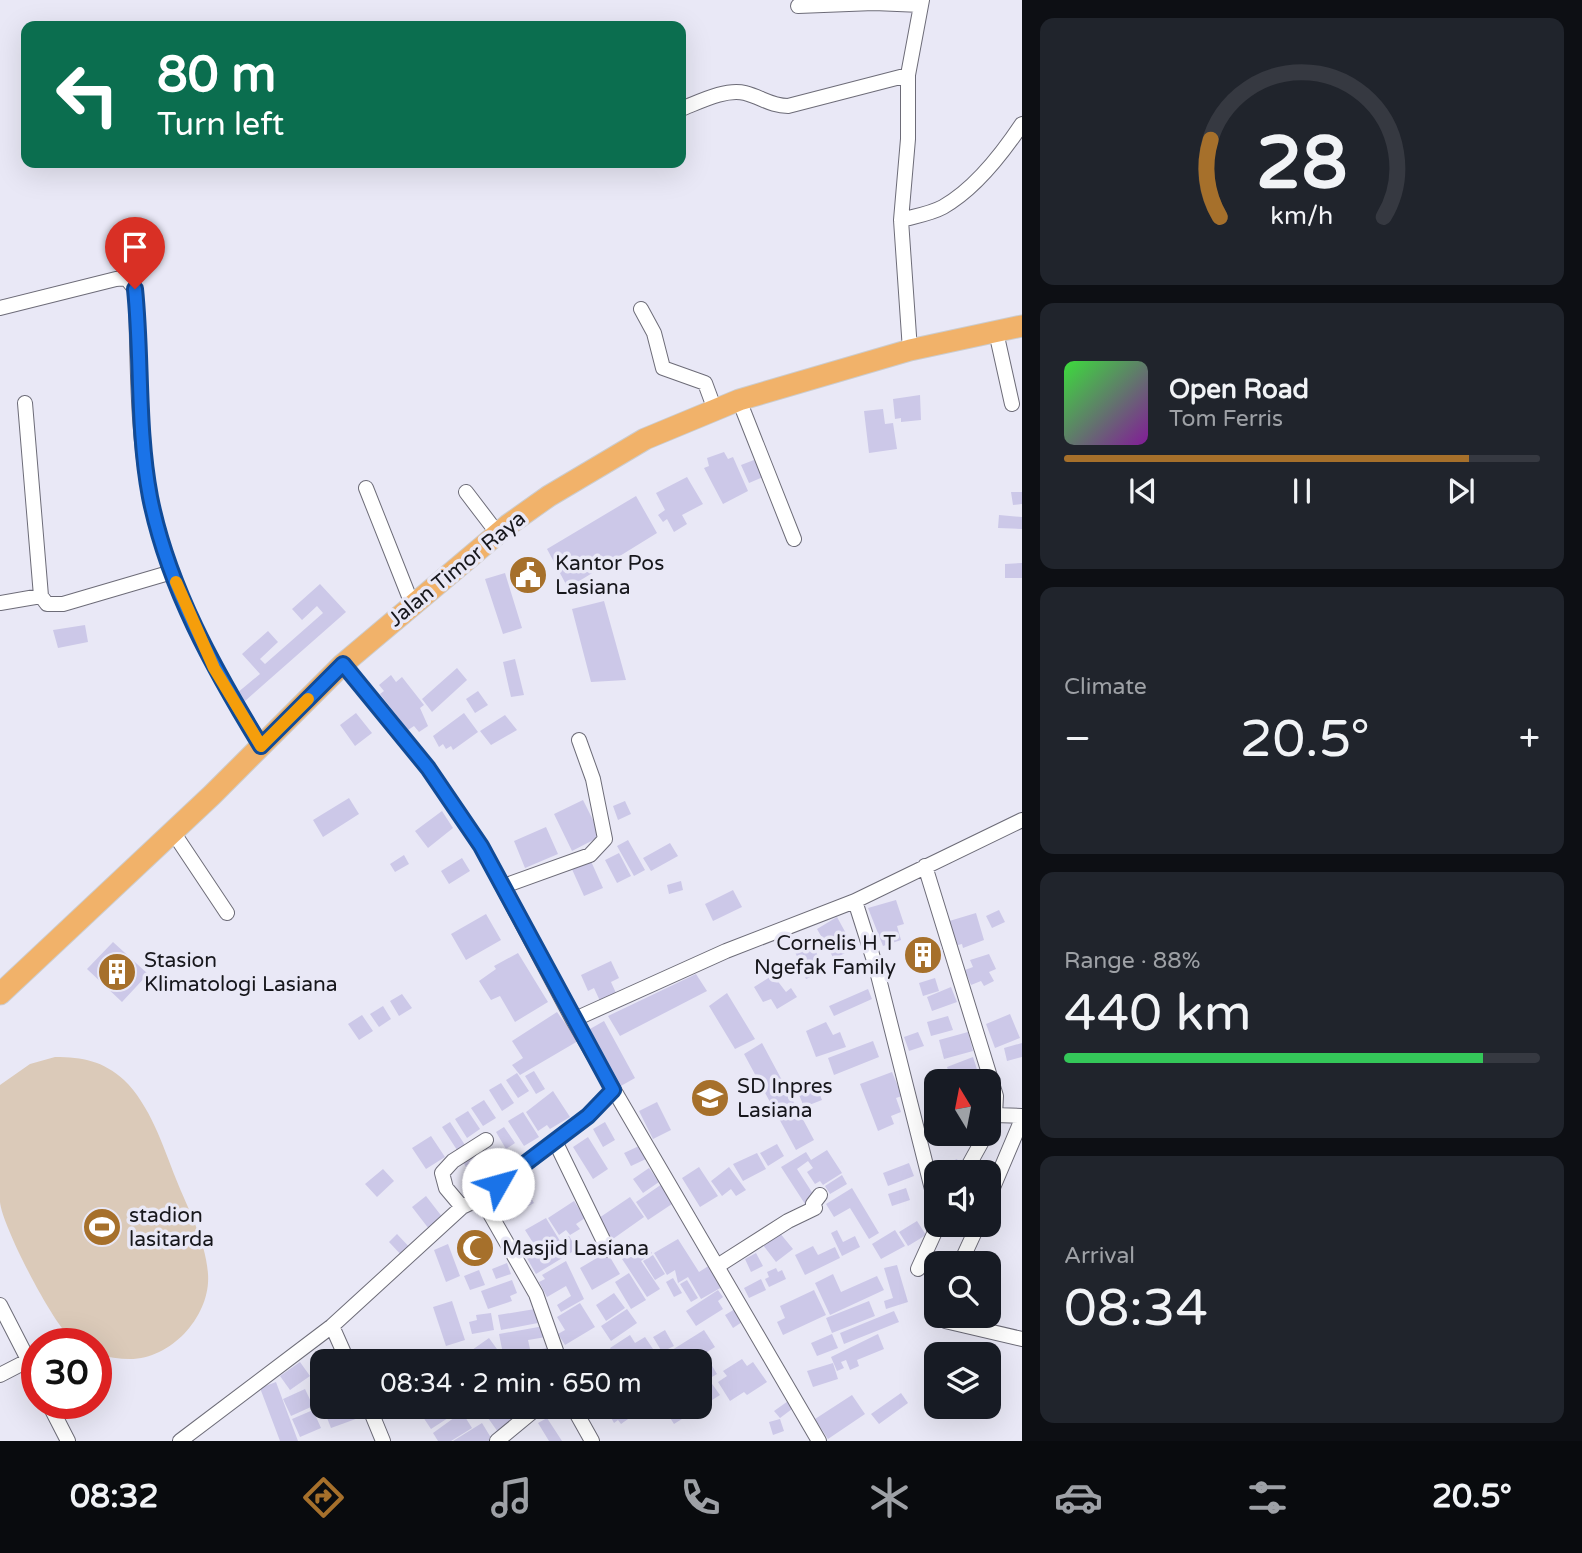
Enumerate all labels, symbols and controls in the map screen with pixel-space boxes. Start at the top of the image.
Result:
text: 80 m [157,46,276,105]
icon: left [42,49,133,140]
text: Turn left [157,106,284,144]
text: 28 [1256,121,1348,209]
text: km/h [1271,201,1333,231]
pin [105,217,165,289]
icon: arrive [116,228,154,266]
text: Open Road [1169,374,1309,405]
text: Tom Ferris [1169,405,1283,433]
icon: previous [1124,472,1162,510]
icon: pause [1283,472,1321,510]
icon: next [1442,472,1480,510]
street label: Jalan Timor Raya [383,506,531,632]
place label: Kantor Pos Lasiana [555,551,664,600]
public building icon: Kantor Pos Lasiana [507,554,549,596]
text: Climate [1064,673,1147,701]
text: 20.5° [1240,708,1370,771]
text: − [1064,716,1091,762]
text: + [1519,716,1540,762]
place label: Cornelis H T Ngefak Family [754,931,896,980]
building icon: Cornelis H T Ngefak Family [902,934,944,976]
text: Range · 88% [1064,947,1200,975]
place label: Stasion Klimatologi Lasiana [144,948,338,997]
building icon: Stasion Klimatologi Lasiana [96,951,138,993]
text: 440 km [1064,982,1252,1045]
north arrow [924,1069,1001,1146]
map controls [924,1069,1001,1419]
place label: SD Inpres Lasiana [737,1074,833,1123]
school or university icon: SD Inpres Lasiana [689,1077,731,1119]
position arrow [461,1147,535,1221]
button: sound [924,1160,1001,1237]
place label: stadion lasitarda [129,1203,214,1252]
sports icon: stadion lasitarda [81,1206,123,1248]
mosque icon: Masjid Lasiana [454,1227,496,1269]
place label: Masjid Lasiana [502,1236,649,1261]
text: Arrival [1064,1242,1135,1270]
button: search [924,1251,1001,1328]
text: 08:34 [1064,1277,1208,1340]
speed limit sign: 30 [21,1328,112,1419]
button: layers [924,1342,1001,1419]
text: 08:34 · 2 min · 650 m [380,1368,642,1399]
icon: directions [299,1473,348,1522]
icon: music [487,1473,536,1522]
icon: phone [676,1473,725,1522]
icon: climate [865,1473,914,1522]
icon: car [1054,1473,1103,1522]
icon: filters [1243,1473,1292,1522]
text: 08:32 [70,1478,159,1516]
text: 20.5° [1432,1478,1512,1516]

